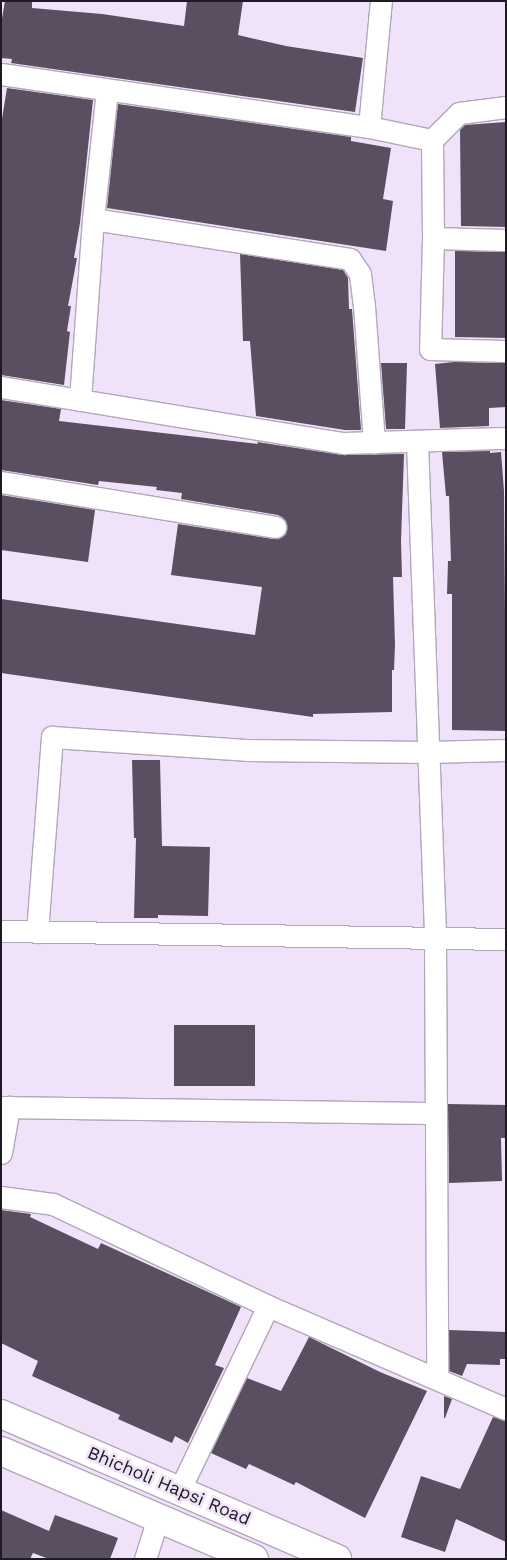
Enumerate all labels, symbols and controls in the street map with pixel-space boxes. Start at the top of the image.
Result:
street label: Bhicholi Hapsi Road [84,1442,254,1530]

